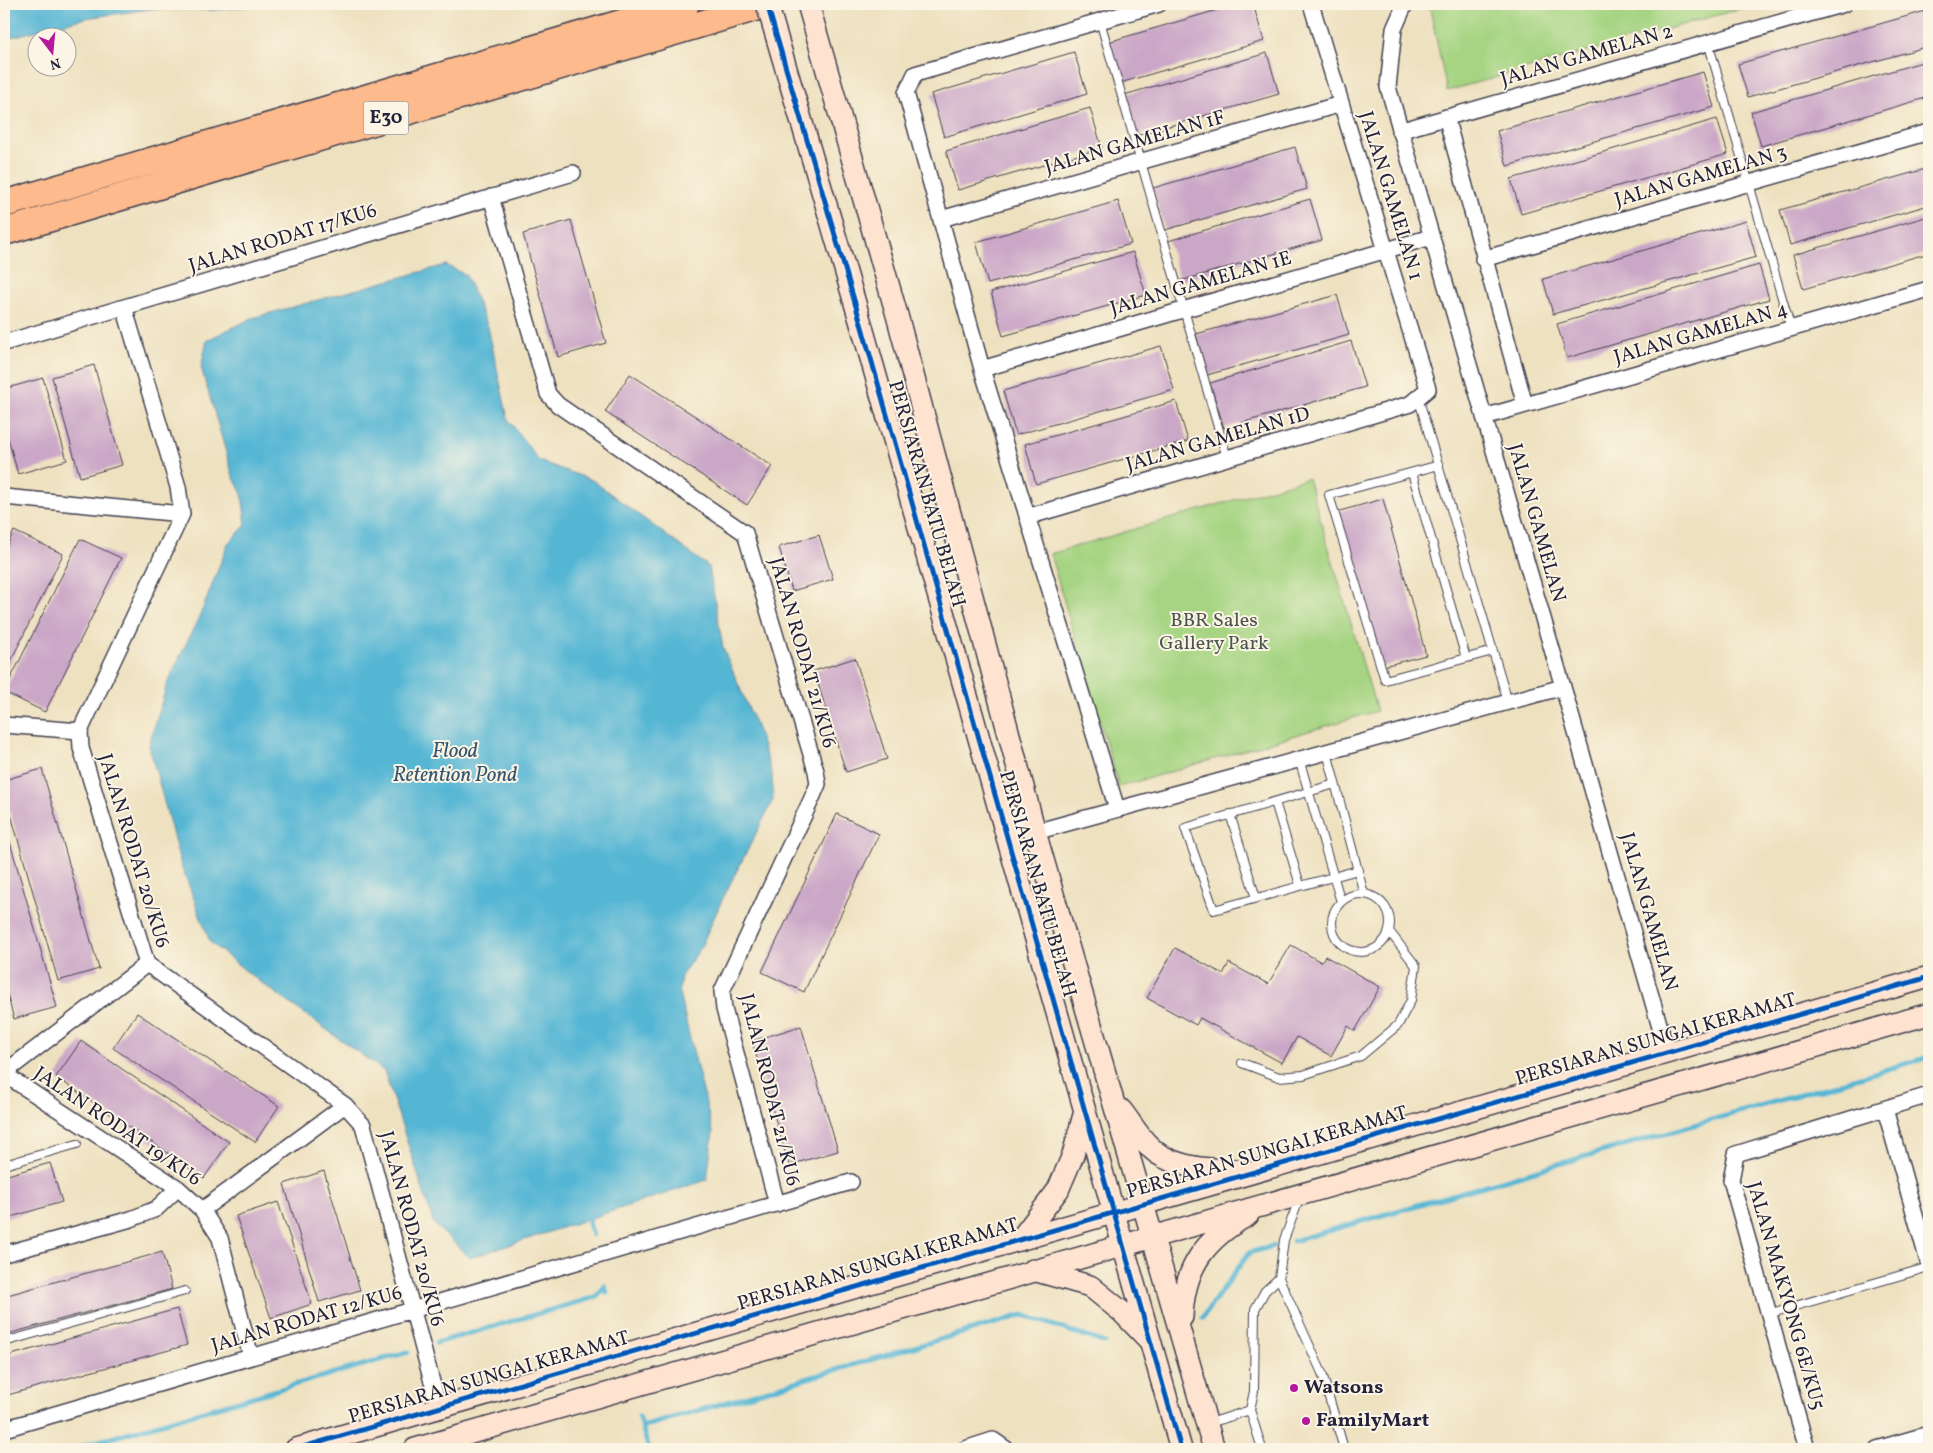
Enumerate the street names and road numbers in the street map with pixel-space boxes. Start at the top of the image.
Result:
street label: JALAN GAMELAN 2 [1497,18,1677,94]
road number: E30 [364,102,408,134]
street label: JALAN GAMELAN 1F [1041,104,1229,182]
street label: JALAN GAMELAN 1 [1351,108,1429,284]
street label: JALAN GAMELAN 3 [1612,139,1790,215]
street label: JALAN RODAT 17/KU6 [185,197,381,281]
street label: JALAN GAMELAN 1E [1107,245,1295,323]
street label: JALAN GAMELAN 4 [1611,296,1791,372]
street label: PERSIARAN BATU BELAH [880,377,972,611]
street label: JALAN GAMELAN 1D [1123,400,1313,480]
street label: JALAN GAMELAN [1500,440,1572,606]
street label: JALAN RODAT 21/KU6 [761,554,843,752]
street label: JALAN RODAT 20/KU6 [90,751,176,951]
street label: PERSIARAN BATU BELAH [991,767,1083,1001]
street label: JALAN GAMELAN [1612,829,1684,995]
street label: PERSIARAN SUNGAI KERAMAT [1512,986,1800,1094]
street label: JALAN RODAT 21/KU6 [732,991,806,1189]
street label: JALAN RODAT 19/KU6 [27,1060,207,1194]
street label: PERSIARAN SUNGAI KERAMAT [1123,1099,1411,1207]
street label: JALAN RODAT 20/KU6 [371,1128,451,1330]
street label: JALAN MAKYONG 6E/KU5 [1739,1178,1831,1414]
street label: PERSIARAN SUNGAI KERAMAT [734,1211,1022,1319]
street label: JALAN RODAT 12/KU6 [208,1279,406,1361]
street label: PERSIARAN SUNGAI KERAMAT [345,1324,633,1432]

